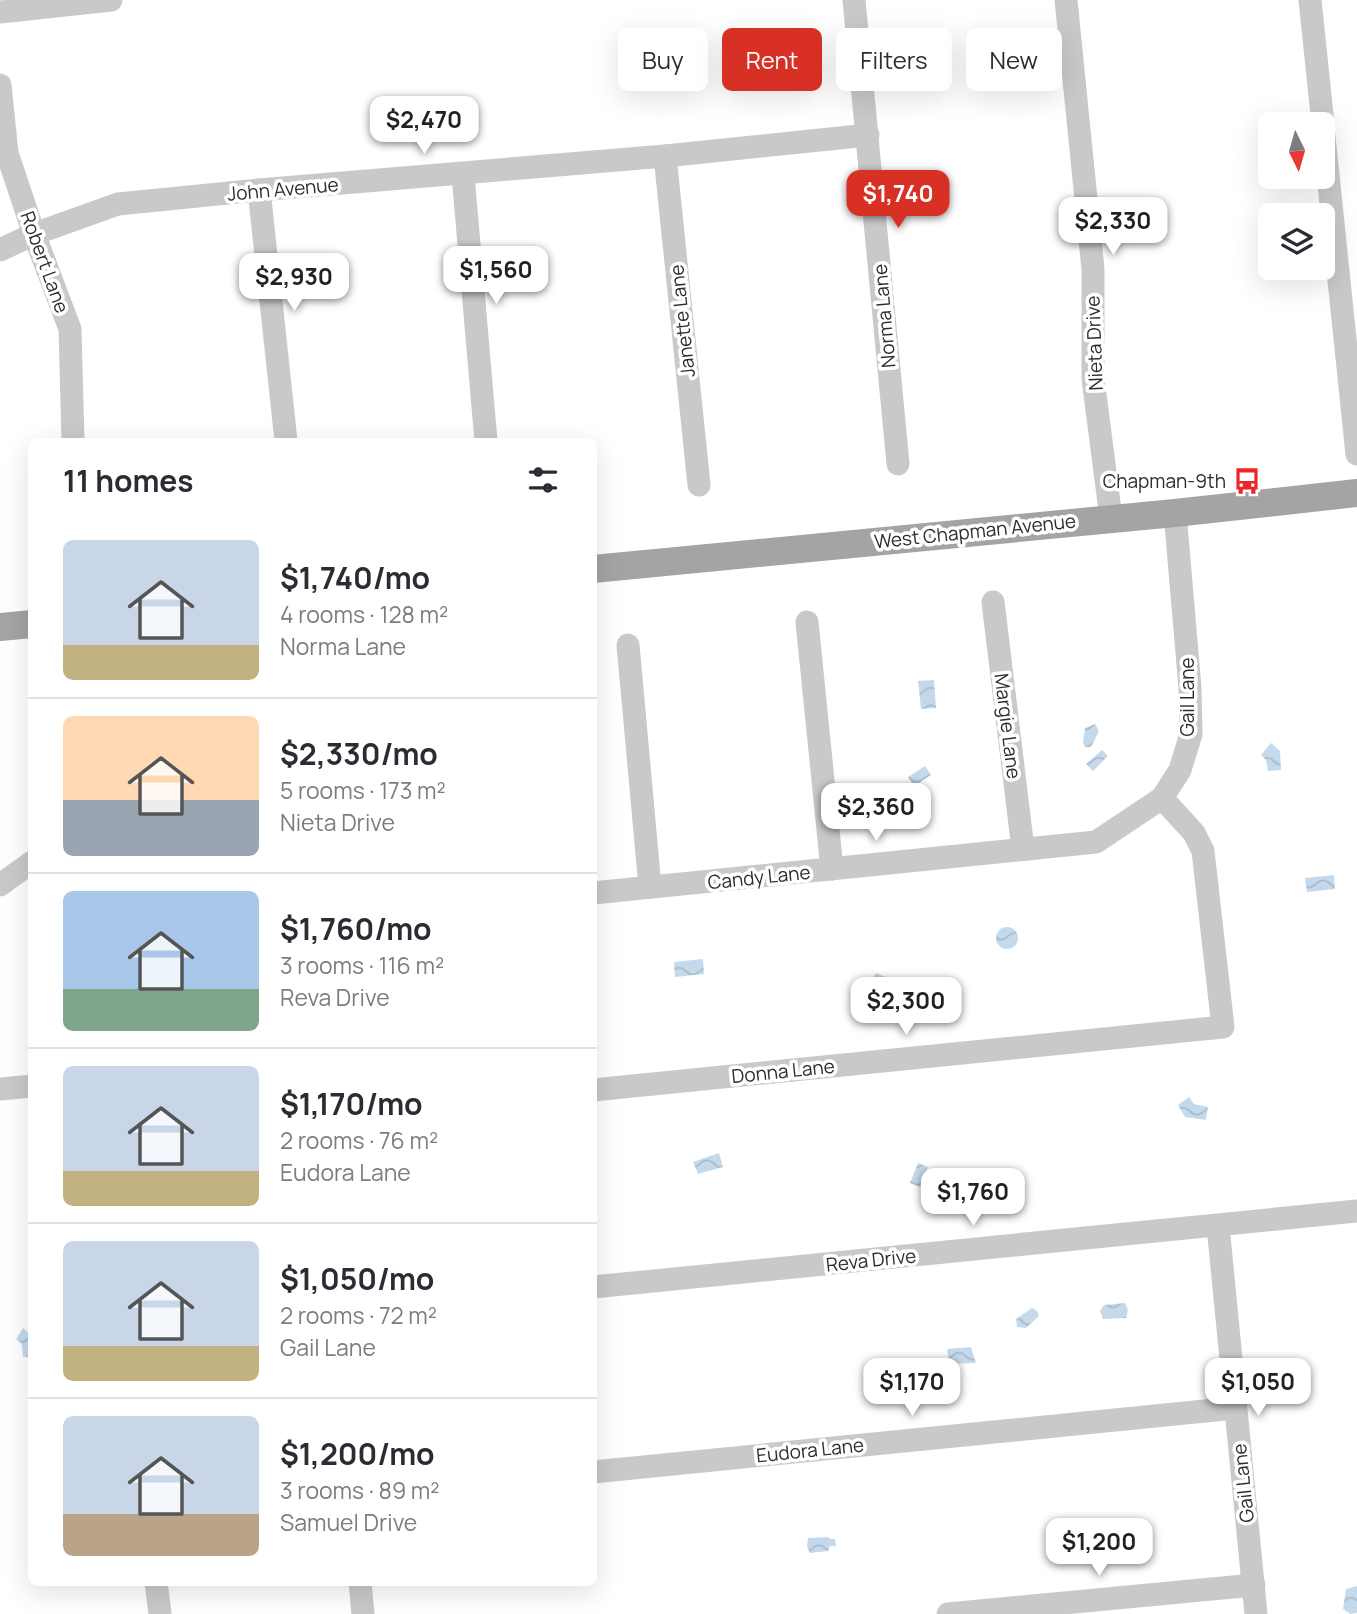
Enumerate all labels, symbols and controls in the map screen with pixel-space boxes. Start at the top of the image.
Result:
chip: Buy [618,28,708,91]
chip: Rent [722,28,822,91]
chip: Filters [836,28,952,91]
chip: New [966,28,1062,91]
pin: $2,470 [367,96,481,156]
text: $2,470 [386,103,462,135]
north arrow [1258,112,1335,189]
map controls [1258,112,1335,280]
pin: $1,740 [841,170,955,230]
street label: John Avenue [226,171,340,207]
text: $1,740 [862,177,934,209]
pin: $2,330 [1056,198,1170,257]
button: layers [1258,203,1335,280]
text: $2,330 [1074,204,1152,236]
street label: Robert Lane [15,208,75,316]
pin: $1,560 [439,246,553,306]
text: $1,560 [459,253,533,285]
pin: $2,930 [237,254,351,313]
text: $2,930 [255,260,333,292]
street label: Janette Lane [663,263,701,379]
street label: Norma Lane [867,263,901,369]
street label: Nieta Drive [1079,295,1109,391]
text: 11 homes [63,460,194,501]
icon: filters [524,461,562,499]
bus stop icon: Chapman-9th [1232,466,1262,496]
place label: Chapman-9th [1103,468,1226,494]
street label: West Chapman Avenue [873,507,1077,555]
text: $1,740/mo [280,557,430,598]
icon: home [119,568,203,652]
text: 4 rooms · 128 m² [280,598,448,630]
text: Norma Lane [280,630,406,662]
street label: Gail Lane [1174,657,1200,737]
street label: Margie Lane [989,672,1027,780]
text: $2,330/mo [280,733,438,774]
icon: home [119,744,203,828]
text: 5 rooms · 173 m² [280,774,446,806]
pin: $2,360 [819,784,933,843]
text: $2,360 [837,790,915,822]
text: Nieta Drive [280,806,395,838]
street label: Candy Lane [706,859,812,895]
text: $1,760/mo [280,908,432,949]
icon: home [119,919,203,1003]
text: 3 rooms · 116 m² [280,949,444,981]
pin: $2,300 [849,978,963,1037]
text: Reva Drive [280,981,390,1013]
text: $2,300 [867,984,945,1016]
street label: Donna Lane [730,1053,836,1089]
text: $1,170/mo [280,1083,423,1124]
icon: home [119,1094,203,1178]
text: 2 rooms · 76 m² [280,1124,438,1156]
text: Eudora Lane [280,1156,411,1188]
pin: $1,760 [916,1168,1030,1228]
text: $1,760 [937,1175,1009,1207]
street label: Reva Drive [825,1242,917,1278]
text: $1,050/mo [280,1258,434,1299]
icon: home [119,1269,203,1353]
text: 2 rooms · 72 m² [280,1299,437,1331]
text: Gail Lane [280,1331,376,1363]
pin: $1,170 [855,1358,969,1418]
pin: $1,050 [1201,1358,1315,1418]
text: $1,170 [879,1365,945,1397]
text: $1,050 [1221,1365,1295,1397]
street label: Eudora Lane [755,1431,865,1469]
text: $1,200/mo [280,1433,435,1474]
street label: Gail Lane [1226,1442,1260,1524]
icon: home [119,1444,203,1528]
text: 3 rooms · 89 m² [280,1474,440,1506]
text: Samuel Drive [280,1506,417,1538]
pin: $1,200 [1042,1518,1156,1578]
text: $1,200 [1062,1525,1136,1557]

